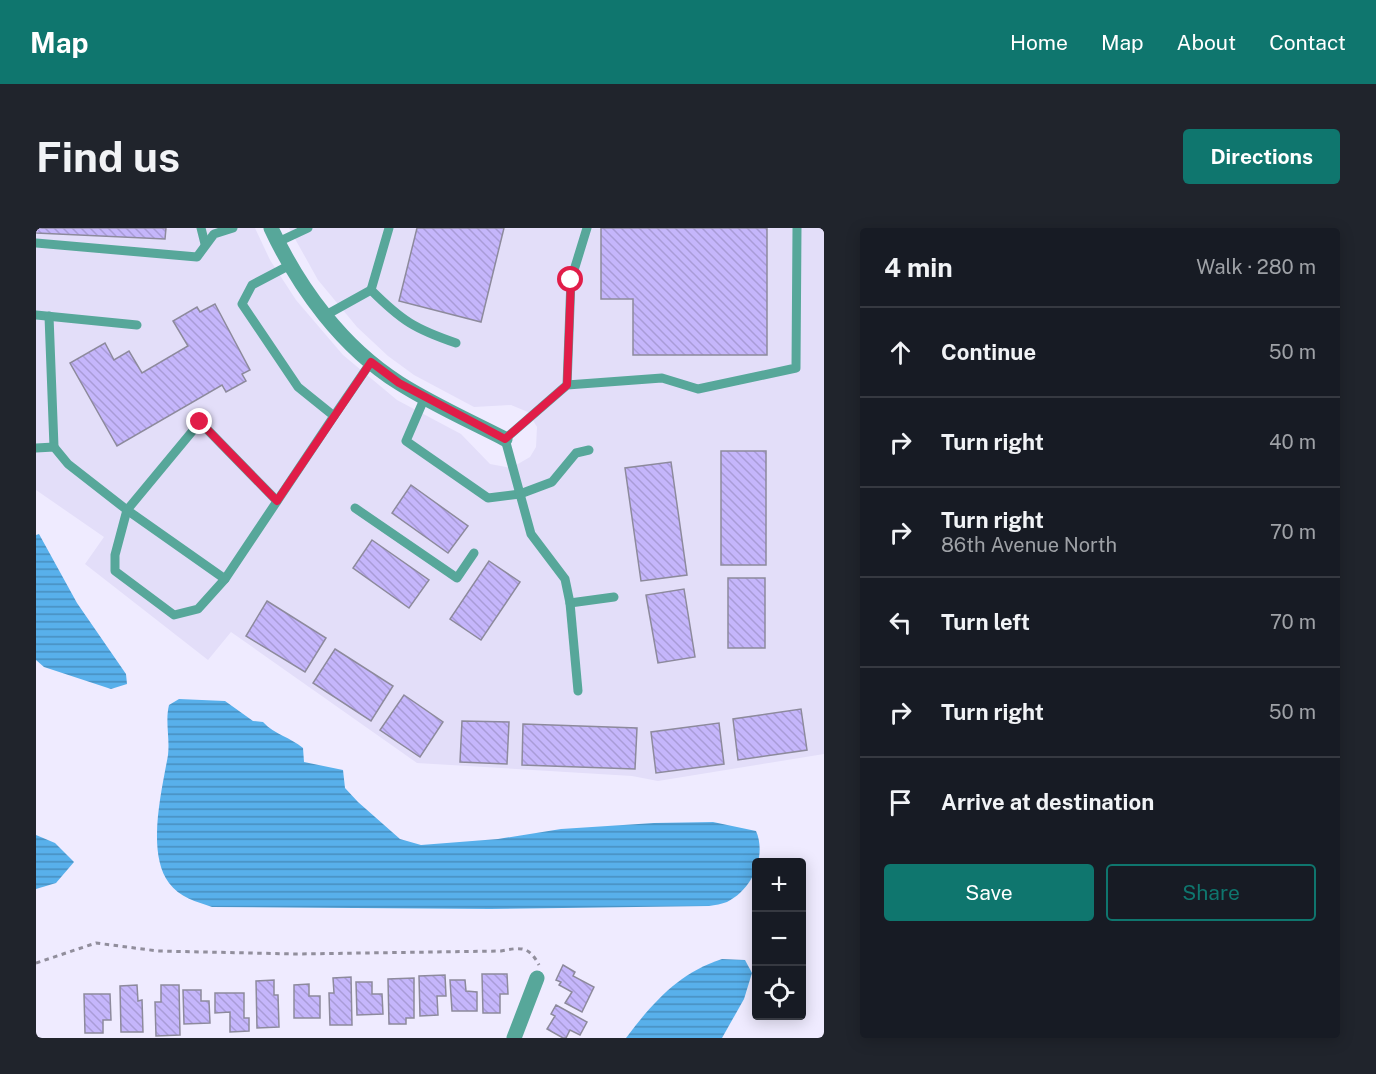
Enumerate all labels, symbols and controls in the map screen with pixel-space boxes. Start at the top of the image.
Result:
text: Map [30,26,89,59]
text: Home [1010,30,1068,55]
text: Map [1101,30,1144,55]
text: About [1177,30,1236,55]
text: Contact [1269,30,1346,55]
button: Directions [1183,129,1340,184]
text: Find us [36,132,180,181]
text: 4 min [884,252,953,283]
text: Walk · 280 m [1196,255,1316,279]
route start [557,266,583,292]
icon: ahead [884,336,917,369]
text: Continue [941,339,1036,365]
text: 50 m [1269,340,1316,364]
route end [186,408,212,434]
icon: right [884,426,917,459]
text: Turn right [941,429,1044,455]
text: 40 m [1269,430,1316,454]
text: Turn right [941,507,1044,533]
icon: right [884,516,917,549]
text: 70 m [1270,520,1316,544]
text: 86th Avenue North [941,533,1117,557]
icon: left [884,606,917,639]
text: Turn left [941,609,1030,635]
text: 70 m [1270,610,1316,634]
icon: right [884,696,917,729]
text: Turn right [941,699,1044,725]
text: 50 m [1269,700,1316,724]
icon: arrive [884,786,917,819]
text: Arrive at destination [941,789,1154,815]
map controls [752,858,806,1020]
button: + [752,858,806,912]
button: Save [884,864,1094,921]
button: Share [1106,864,1316,921]
button: − [752,912,806,966]
button: locate [752,966,806,1020]

